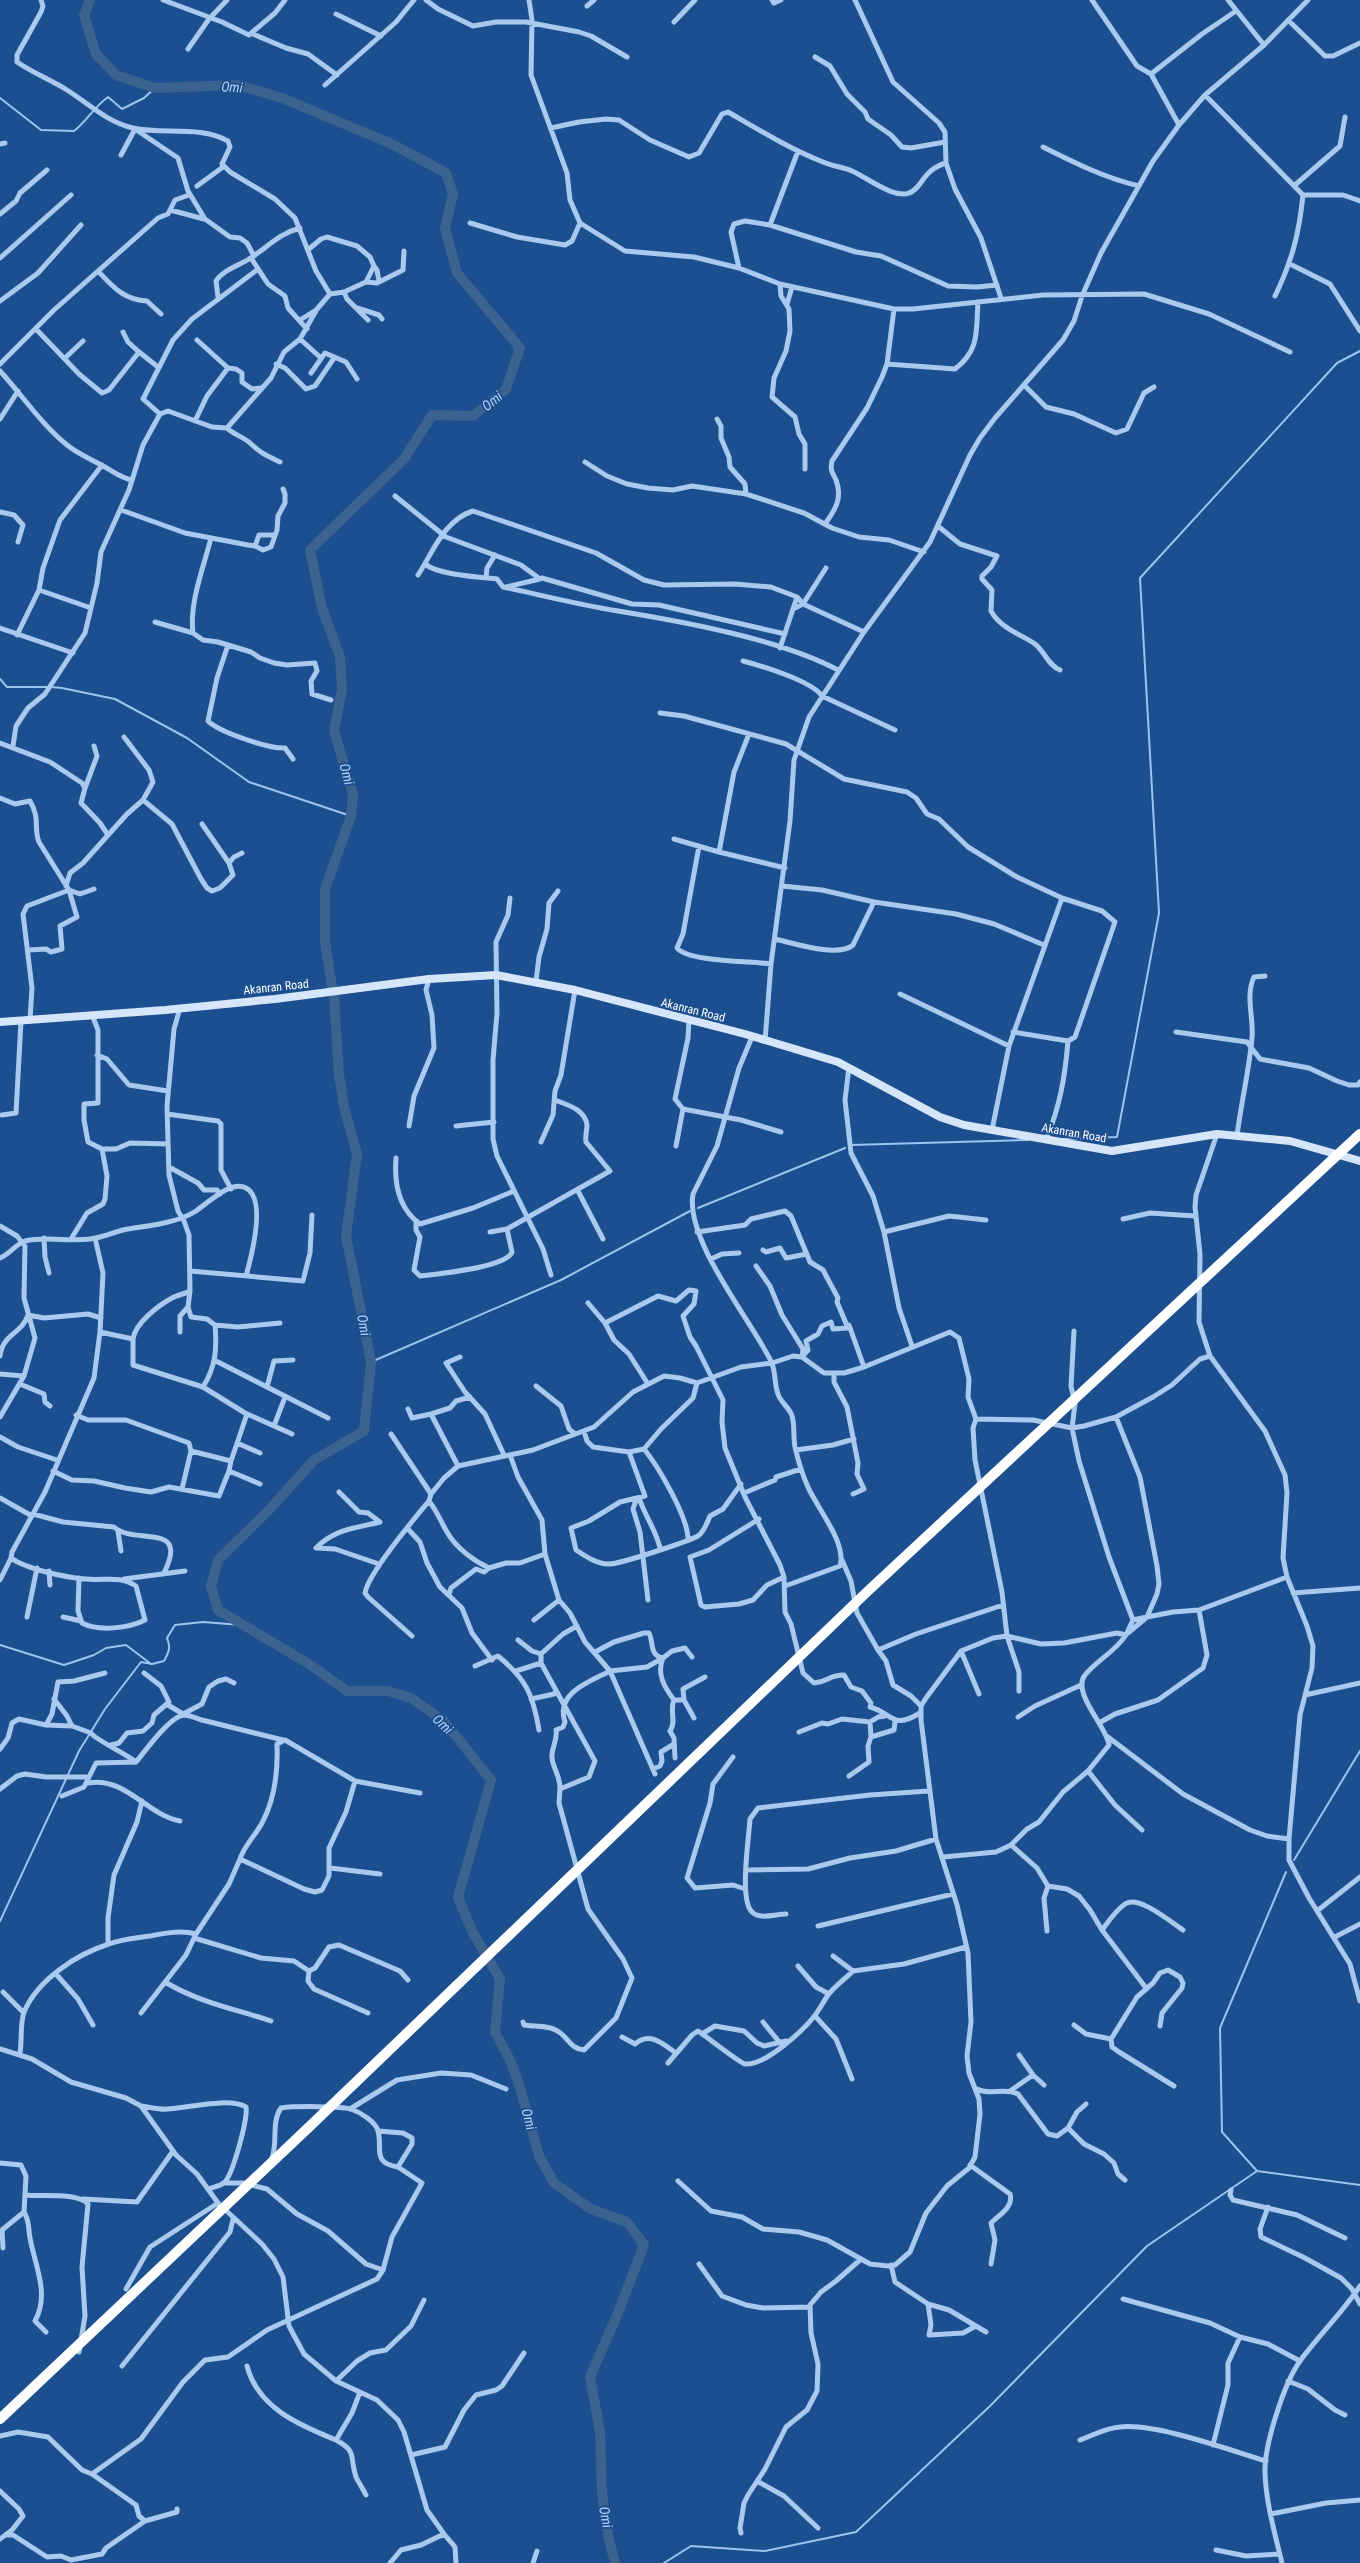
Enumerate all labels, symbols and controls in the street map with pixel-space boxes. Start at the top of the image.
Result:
water label: Omi [221,78,244,96]
water label: Omi [479,387,506,414]
water label: Omi [336,761,358,787]
street label: Akanran Road [243,977,309,997]
street label: Akanran Road [659,995,727,1025]
street label: Akanran Road [1040,1120,1108,1146]
water label: Omi [354,1313,374,1338]
water label: Omi [430,1711,457,1738]
water label: Omi [518,2106,540,2132]
water label: Omi [596,2505,616,2530]

